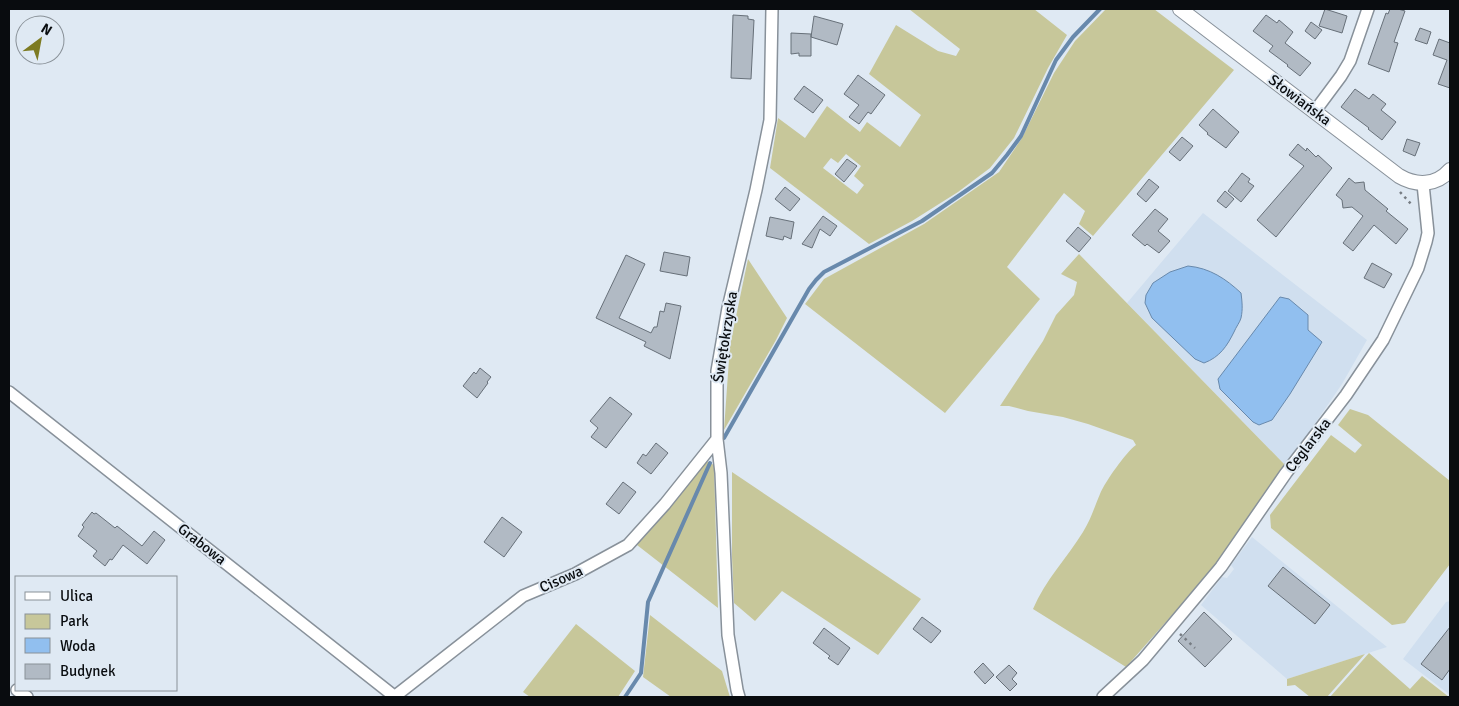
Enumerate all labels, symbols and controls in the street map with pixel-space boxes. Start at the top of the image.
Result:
north arrow [15,15,65,65]
text: N [38,20,55,39]
street label: Słowiańska [1265,71,1335,129]
street label: Świętokrzyska [708,290,741,384]
street label: Ceglarska [1281,414,1335,476]
street label: Grabowa [174,520,230,568]
street label: Cisowa [536,561,586,597]
legend [15,576,178,691]
text: Ulica [60,587,93,605]
text: Park [60,612,89,630]
text: Woda [60,637,96,655]
text: Budynek [60,662,116,680]

